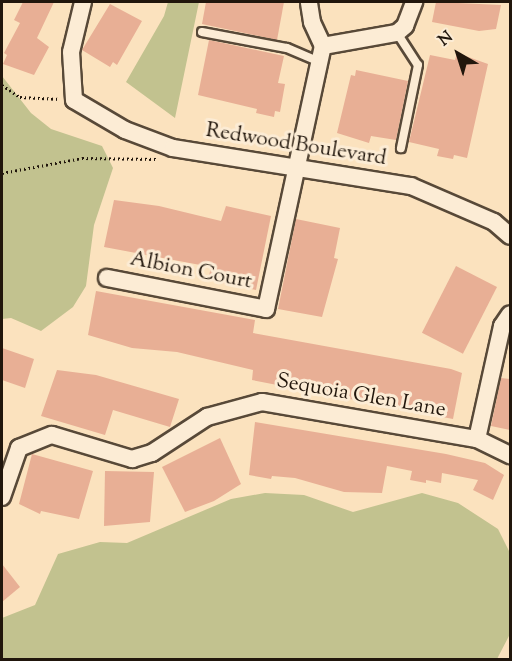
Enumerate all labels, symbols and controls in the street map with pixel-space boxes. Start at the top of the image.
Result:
north arrow [428,24,488,84]
text: N [434,27,459,53]
street label: Redwood Boulevard [204,118,388,172]
street label: Albion Court [128,247,254,295]
street label: Sequoia Glen Lane [274,369,448,423]

